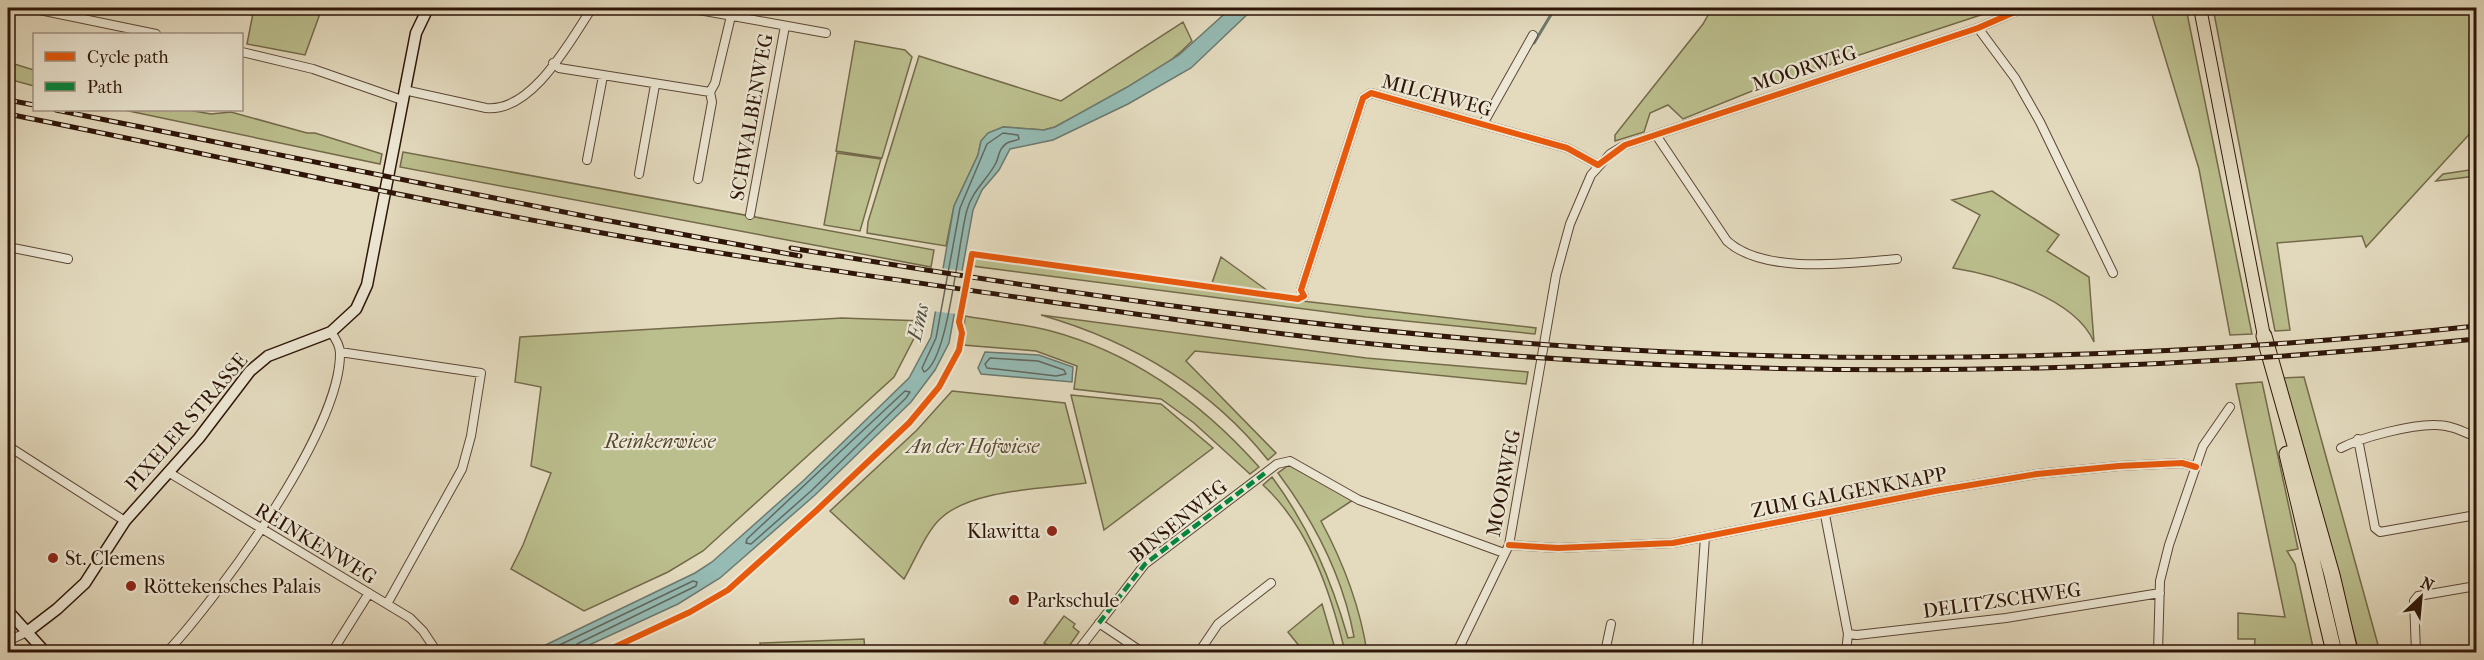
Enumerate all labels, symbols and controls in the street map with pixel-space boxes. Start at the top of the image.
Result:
street label: SCHWALBENWEG [725,32,778,202]
legend [33,33,243,111]
street label: MOORWEG [1749,41,1859,96]
text: Cycle path [87,47,168,68]
street label: MILCHWEG [1379,70,1495,121]
text: Path [87,77,123,98]
water label: Ems [902,301,934,345]
street label: PIXELER STRASSE [120,349,252,496]
street label: MOORWEG [1482,427,1525,539]
park label: Reinkenwiese [602,430,717,453]
park label: An der Hofwiese [904,435,1040,458]
street label: ZUM GALGENKNAPP [1749,462,1949,523]
street label: BINSENWEG [1125,475,1232,568]
street label: REINKENWEG [251,498,381,589]
place label: Klawitta [967,520,1041,543]
marker: Klawitta [1045,524,1059,538]
place label: St. Clemens [65,547,165,570]
marker: St. Clemens [46,551,60,565]
north arrow [2391,567,2451,627]
text: N [2418,573,2438,596]
place label: Röttekensches Palais [143,575,321,598]
street label: DELITZSCHWEG [1921,578,2083,623]
marker: Röttekensches Palais [124,579,138,593]
place label: Parkschule [1026,589,1119,612]
marker: Parkschule [1007,593,1021,607]

